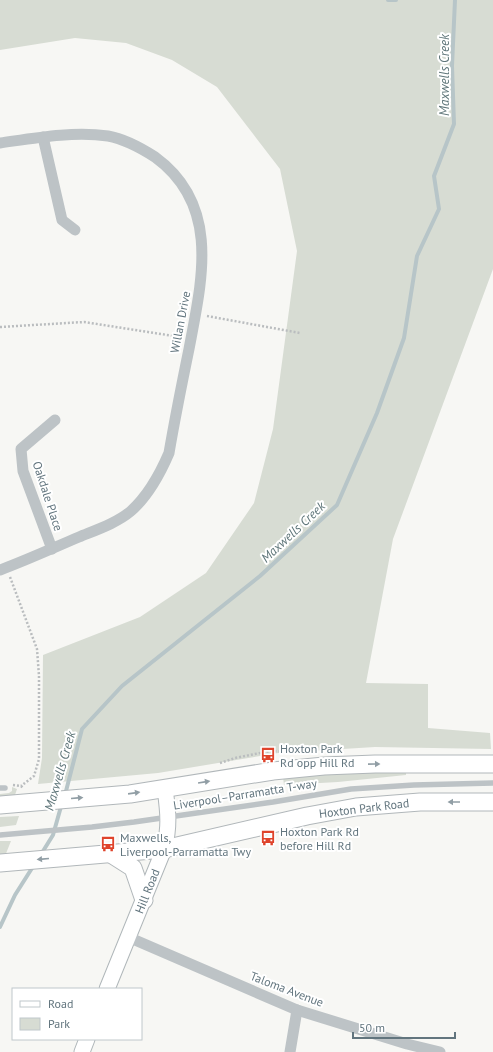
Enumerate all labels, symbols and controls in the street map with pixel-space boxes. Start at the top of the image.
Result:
water label: Maxwells Creek [436,33,453,116]
street label: Willan Drive [167,290,193,354]
street label: Oakdale Place [30,459,66,533]
water label: Maxwells Creek [257,497,330,566]
water label: Maxwells Creek [41,728,80,813]
place label: Hoxton Park Rd opp Hill Rd [280,741,355,770]
bus stop icon: Hoxton Park Rd opp Hill Rd [259,746,277,764]
one-way arrow [368,761,381,767]
street label: Liverpool–Parramatta T-way [172,775,318,813]
one-way arrow [197,779,210,785]
one-way arrow [128,790,140,796]
one-way arrow [71,795,83,801]
street label: Hoxton Park Road [318,795,410,821]
one-way arrow [447,799,460,805]
place label: Hoxton Park Rd before Hill Rd [280,824,359,853]
bus stop icon: Hoxton Park Rd before Hill Rd [259,829,277,847]
place label: Maxwells, Liverpool-Parramatta Twy [120,830,251,859]
bus stop icon: Maxwells, Liverpool-Parramatta Twy [99,835,117,853]
one-way arrow [37,856,49,863]
street label: Hill Road [131,866,163,916]
street label: Taloma Avenue [248,968,326,1010]
legend [12,988,142,1040]
text: Road [48,996,73,1011]
scale bar [353,1014,455,1040]
text: Park [48,1016,70,1031]
text: 50 m [359,1020,385,1035]

